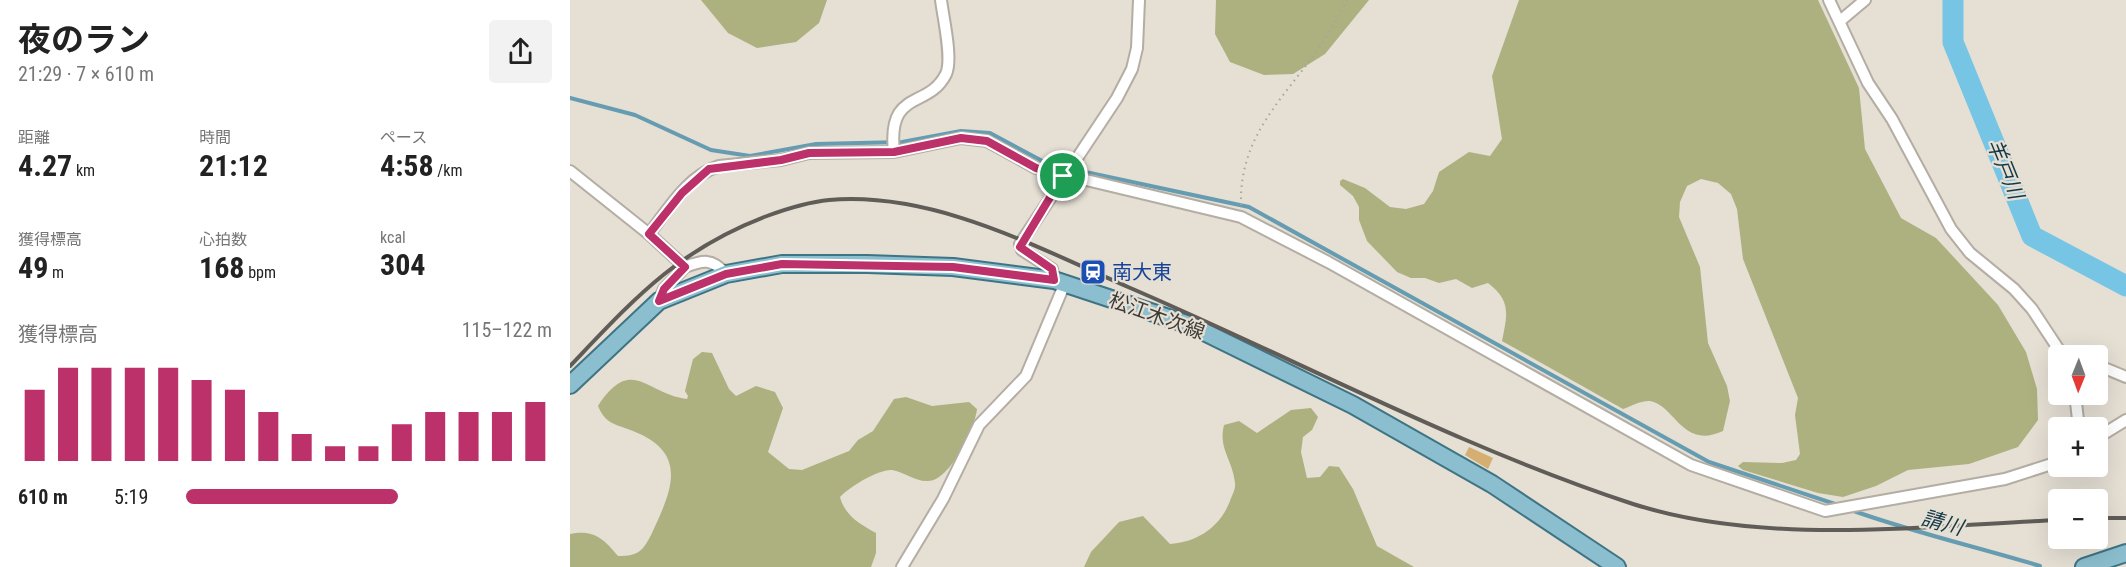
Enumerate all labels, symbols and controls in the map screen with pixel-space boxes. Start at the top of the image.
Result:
text: 夜のラン [18,20,150,59]
button: share [489,20,552,83]
text: 21:29 · 7 × 610 m [18,62,154,86]
text: 距離 [18,128,50,147]
text: 時間 [199,128,231,147]
text: ペース [380,128,427,147]
water label: 羊戸川 [1982,135,2029,205]
text: 4.27 [18,148,72,183]
text: 21:12 [199,148,268,183]
text: 4:58 [380,148,434,183]
pin [1037,150,1088,201]
icon: arrive [1046,159,1079,192]
text: km [72,161,95,180]
text: /km [434,161,463,180]
text: kcal [380,228,406,247]
text: 獲得標高 [18,230,82,249]
text: 心拍数 [199,230,247,249]
text: 304 [380,247,425,282]
text: 49 [18,250,48,285]
text: 168 [199,250,244,285]
station icon: 南大東 [1078,257,1108,287]
place label: 南大東 [1112,260,1172,284]
text: m [48,263,64,282]
text: bpm [244,263,276,282]
street label: 松江木次線 [1106,288,1208,344]
text: 115–122 m [462,318,552,342]
text: 獲得標高 [18,322,98,346]
north arrow [2048,345,2108,405]
map controls [2048,345,2108,549]
button: + [2048,417,2108,477]
text: 610 m [18,485,68,509]
text: 5:19 [114,485,148,509]
button: − [2048,489,2108,549]
water label: 請川 [1919,506,1967,541]

